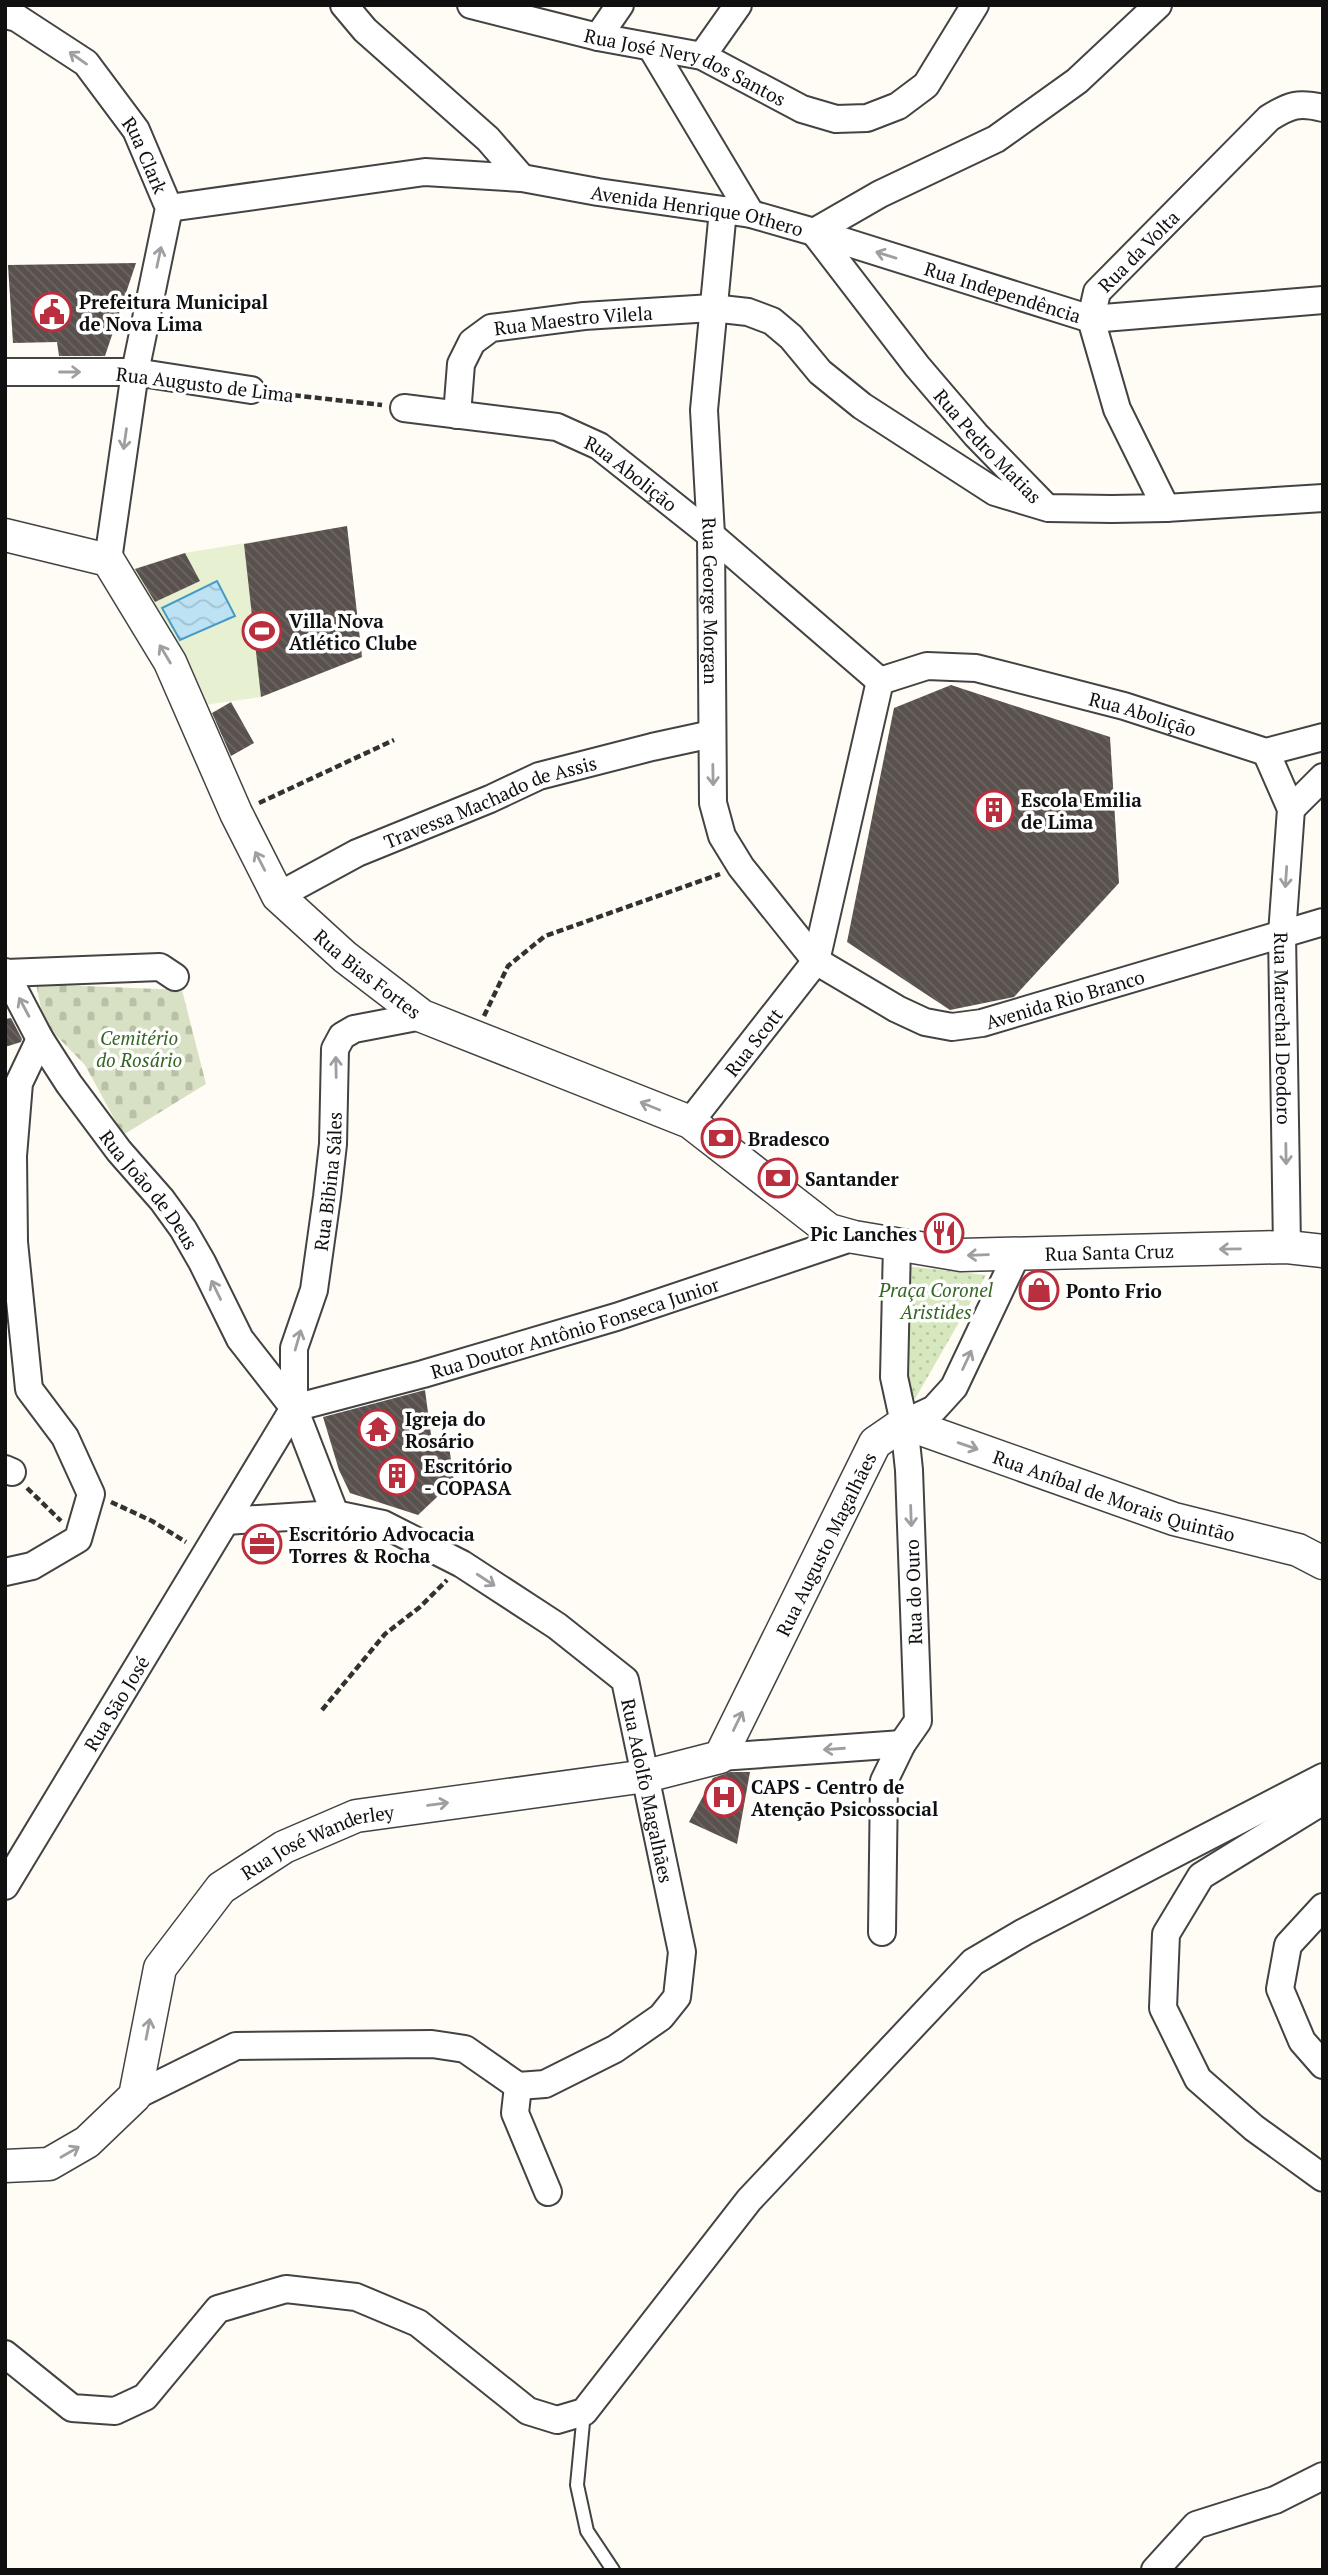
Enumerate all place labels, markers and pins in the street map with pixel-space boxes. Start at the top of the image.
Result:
place label: Prefeitura Municipal de Nova Lima [79,289,268,336]
public building icon: Prefeitura Municipal de Nova Lima [31,291,73,333]
place label: Villa Nova Atlético Clube [289,608,417,655]
sports icon: Villa Nova Atlético Clube [241,610,283,652]
place label: Escola Emilia de Lima [1021,787,1142,834]
building icon: Escola Emilia de Lima [973,789,1015,831]
bank icon: Bradesco [700,1117,742,1159]
place label: Bradesco [748,1126,829,1151]
bank icon: Santander [757,1157,799,1199]
place label: Santander [805,1166,899,1191]
restaurant icon: Pic Lanches [923,1212,965,1254]
place label: Pic Lanches [810,1221,917,1246]
shop icon: Ponto Frio [1018,1269,1060,1311]
place label: Ponto Frio [1066,1278,1162,1303]
place label: Igreja do Rosário [405,1406,486,1453]
temple icon: Igreja do Rosário [357,1408,399,1450]
place label: Escritório - COPASA [424,1453,512,1500]
building icon: Escritório - COPASA [376,1455,418,1497]
place label: Escritório Advocacia Torres & Rocha [289,1521,475,1568]
office icon: Escritório Advocacia Torres & Rocha [241,1523,283,1565]
place label: CAPS - Centro de Atenção Psicossocial [751,1774,938,1821]
hospital icon: CAPS - Centro de Atenção Psicossocial [703,1776,745,1818]

